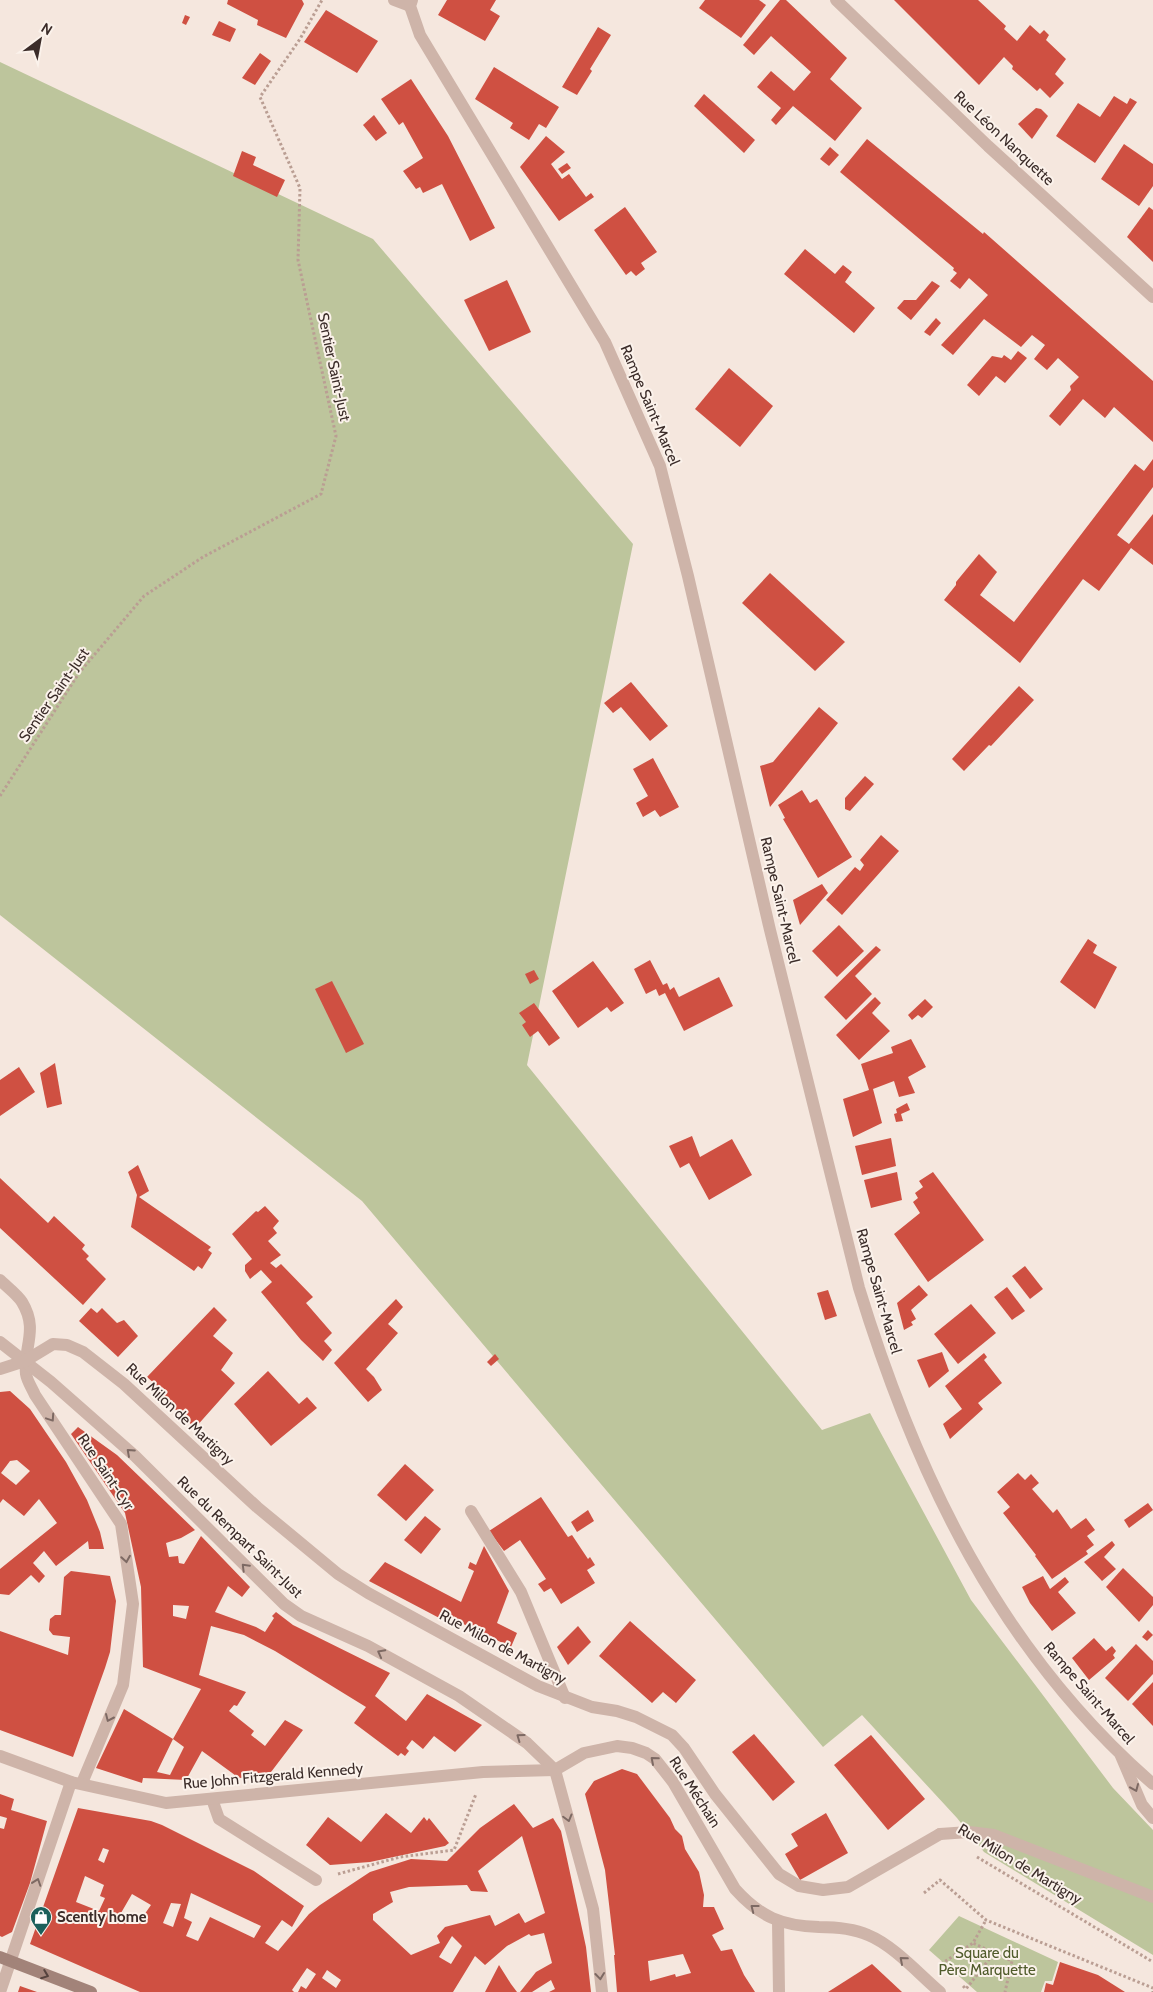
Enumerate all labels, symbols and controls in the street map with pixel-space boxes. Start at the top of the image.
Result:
north arrow [15,15,65,65]
text: N [38,19,56,39]
street label: Rue Léon Nanquette [950,87,1058,189]
street label: Sentier Saint-Just [314,311,354,423]
street label: Rampe Saint-Marcel [616,342,684,468]
street label: Sentier Saint-Just [15,645,93,745]
street label: Rampe Saint-Marcel [757,835,803,965]
street label: Rampe Saint-Marcel [853,1226,906,1356]
street label: Rue Milon de Martigny [122,1359,238,1469]
one-way arrow [45,1413,54,1422]
street label: Rue Saint-Cyr [74,1430,138,1514]
one-way arrow [127,1449,136,1458]
street label: Rue du Rempart Saint-Just [174,1472,306,1602]
one-way arrow [121,1555,131,1564]
one-way arrow [242,1564,251,1573]
street label: Rue Milon de Martigny [436,1606,570,1688]
street label: Rampe Saint-Marcel [1040,1638,1139,1748]
one-way arrow [377,1649,386,1659]
one-way arrow [105,1713,116,1722]
one-way arrow [516,1734,526,1743]
street label: Rue Méchain [665,1753,725,1831]
one-way arrow [650,1757,659,1766]
street label: Rue John Fitzgerald Kennedy [182,1759,364,1793]
one-way arrow [1128,1783,1139,1792]
one-way arrow [562,1813,573,1822]
street label: Rue Milon de Martigny [955,1820,1086,1908]
one-way arrow [31,1878,41,1886]
one-way arrow [751,1904,760,1913]
shop icon: Scently home [29,1905,53,1936]
place label: Scently home [57,1908,147,1926]
park label: Square du Père Marquette [938,1944,1036,1979]
one-way arrow [900,1957,909,1966]
one-way arrow [41,1969,49,1979]
one-way arrow [594,1973,605,1981]

